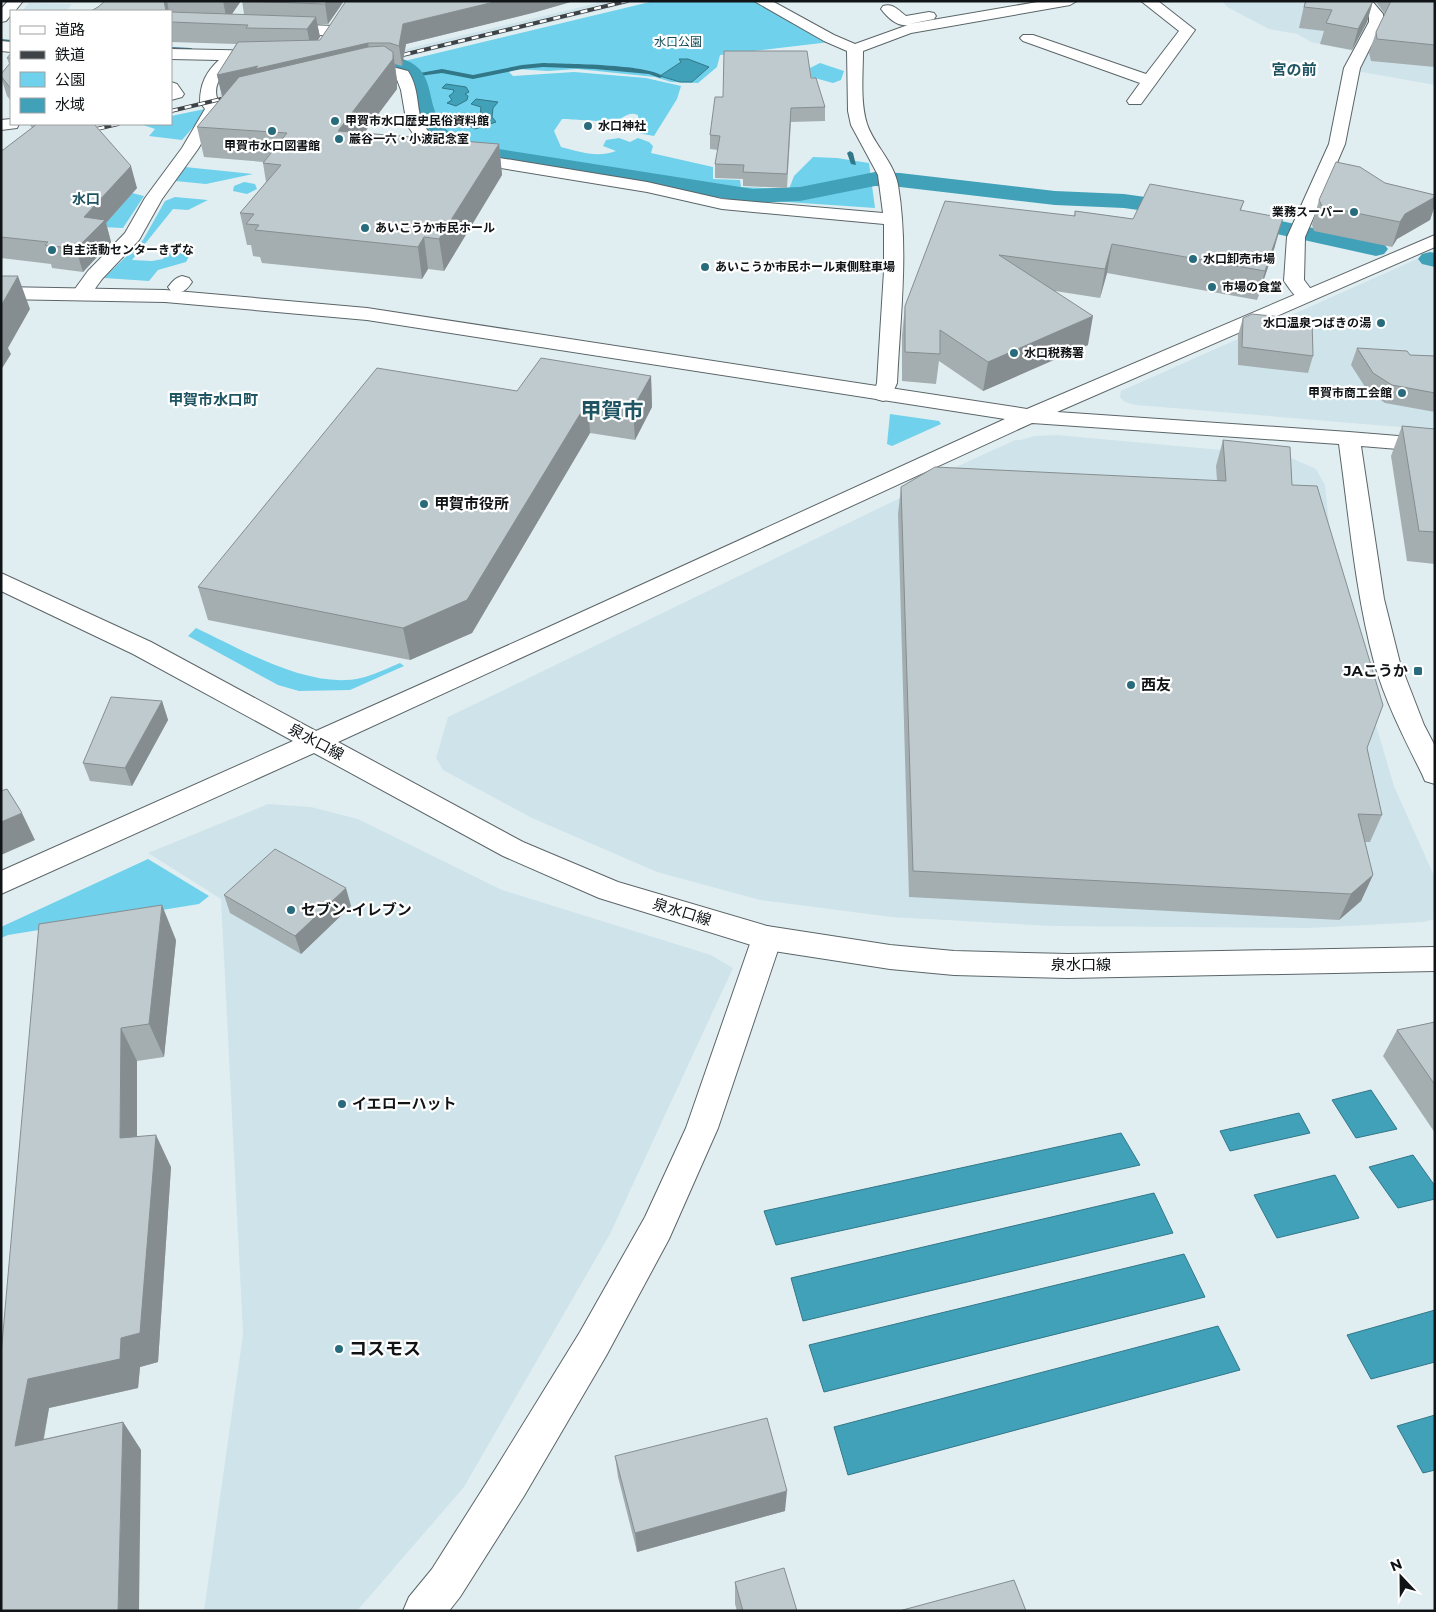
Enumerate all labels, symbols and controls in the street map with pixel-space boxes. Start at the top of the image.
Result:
legend [10,10,172,125]
text: 道路 [55,20,85,39]
park label: 水口公園 [654,34,702,49]
text: 鉄道 [55,45,85,64]
district label: 宮の前 [1271,60,1317,79]
text: 公園 [55,70,85,89]
text: 水域 [55,95,85,114]
place label: 甲賀市水口歴史民俗資料館 [345,113,489,128]
marker: 甲賀市水口歴史民俗資料館 [329,115,341,127]
place label: 水口神社 [598,118,646,133]
marker: 水口神社 [582,120,594,132]
marker: 甲賀市水口図書館 [266,125,278,137]
place label: 巖谷一六・小波記念室 [349,131,469,146]
marker: 巖谷一六・小波記念室 [333,133,345,145]
place label: 甲賀市水口図書館 [224,138,320,153]
district label: 水口 [72,190,100,208]
place label: 業務スーパー [1272,204,1344,219]
marker: 業務スーパー [1348,206,1360,218]
place label: あいこうか市民ホール [375,220,495,235]
marker: あいこうか市民ホール [359,222,371,234]
place label: 自主活動センターきずな [62,242,194,257]
marker: 自主活動センターきずな [46,244,58,256]
place label: 水口卸売市場 [1203,251,1275,266]
marker: 水口卸売市場 [1187,253,1199,265]
place label: あいこうか市民ホール東側駐車場 [715,259,895,274]
marker: あいこうか市民ホール東側駐車場 [699,261,711,273]
place label: 市場の食堂 [1222,279,1282,294]
marker: 市場の食堂 [1206,281,1218,293]
place label: 水口温泉つばきの湯 [1263,315,1371,330]
marker: 水口温泉つばきの湯 [1375,317,1387,329]
place label: 水口税務署 [1024,345,1084,360]
marker: 水口税務署 [1008,347,1020,359]
place label: 甲賀市商工会館 [1308,385,1392,400]
marker: 甲賀市商工会館 [1396,387,1408,399]
district label: 甲賀市水口町 [168,390,258,409]
district label: 甲賀市 [581,398,644,423]
place label: 甲賀市役所 [434,494,509,513]
marker: 甲賀市役所 [418,498,430,510]
place label: JAこうか [1343,661,1408,680]
marker: JAこうか [1412,665,1424,677]
place label: 西友 [1141,675,1171,694]
marker: 西友 [1125,679,1137,691]
street label: 泉水口線 [285,719,347,764]
street label: 泉水口線 [651,894,714,929]
place label: セブン-イレブン [301,900,412,919]
marker: セブン-イレブン [285,904,297,916]
street label: 泉水口線 [1051,955,1111,974]
place label: イエローハット [352,1094,457,1113]
marker: イエローハット [336,1098,348,1110]
place label: コスモス [349,1338,421,1360]
marker: コスモス [333,1343,345,1355]
north arrow [1376,1552,1426,1602]
text: N [1388,1554,1405,1575]

